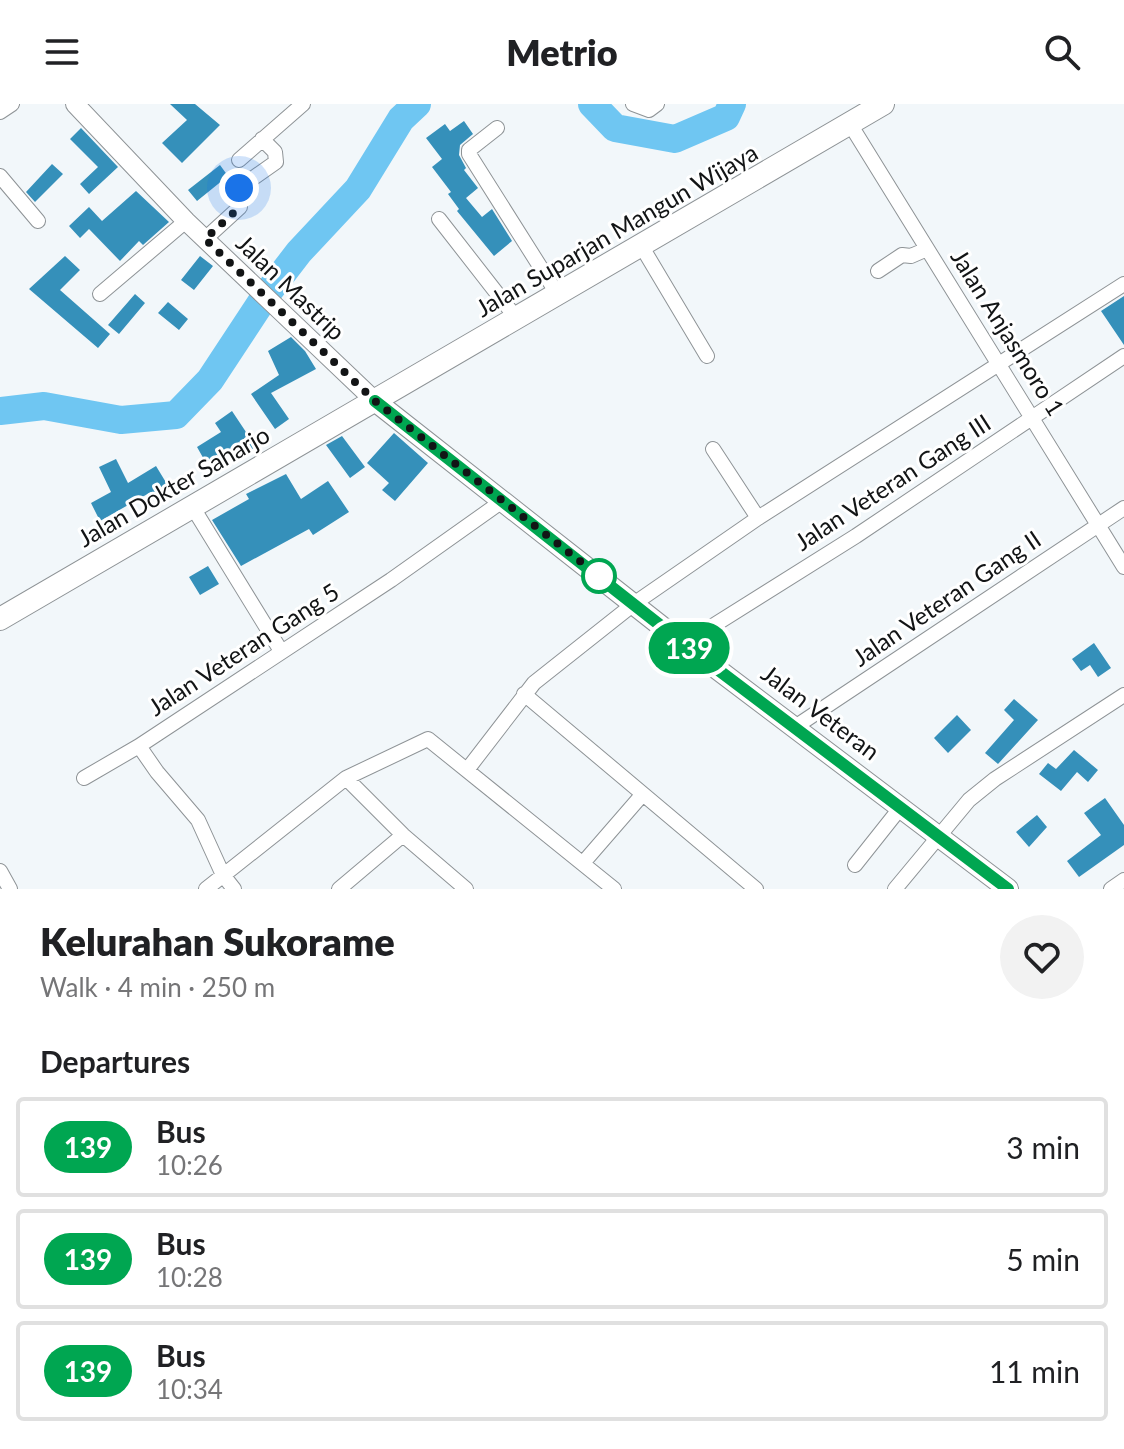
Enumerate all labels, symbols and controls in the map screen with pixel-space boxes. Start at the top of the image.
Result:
icon: menu [40,30,84,74]
text: Metrio [506,30,618,74]
icon: search [1040,30,1084,74]
street label: Jalan Suparjan Mangun Wijaya [470,137,762,322]
your location [219,168,259,208]
street label: Jalan Mastrip [231,228,351,346]
street label: Jalan Anjasmoro 1 [945,244,1071,421]
street label: Jalan Veteran Gang III [789,408,996,556]
street label: Jalan Dokter Saharjo [72,419,274,552]
street label: Jalan Veteran Gang II [846,524,1046,672]
unlabelled marker [582,559,616,593]
street label: Jalan Veteran Gang 5 [142,576,344,721]
line badge: 139 [643,622,735,674]
text: 139 [665,631,713,665]
street label: Jalan Veteran [756,658,886,766]
button: heart [1000,915,1084,999]
text: Kelurahan Sukorame [40,918,395,964]
text: Walk · 4 min · 250 m [40,971,275,1003]
text: Departures [40,1043,190,1079]
text: Bus [156,1113,206,1149]
text: 3 min [1006,1129,1080,1165]
text: 139 [64,1130,112,1164]
text: 10:26 [156,1149,223,1181]
text: Bus [156,1225,206,1261]
text: 5 min [1006,1241,1080,1277]
text: 139 [64,1242,112,1276]
text: 10:28 [156,1261,223,1293]
text: Bus [156,1337,206,1373]
text: 11 min [989,1353,1080,1389]
text: 139 [64,1354,112,1388]
text: 10:34 [156,1373,223,1405]

